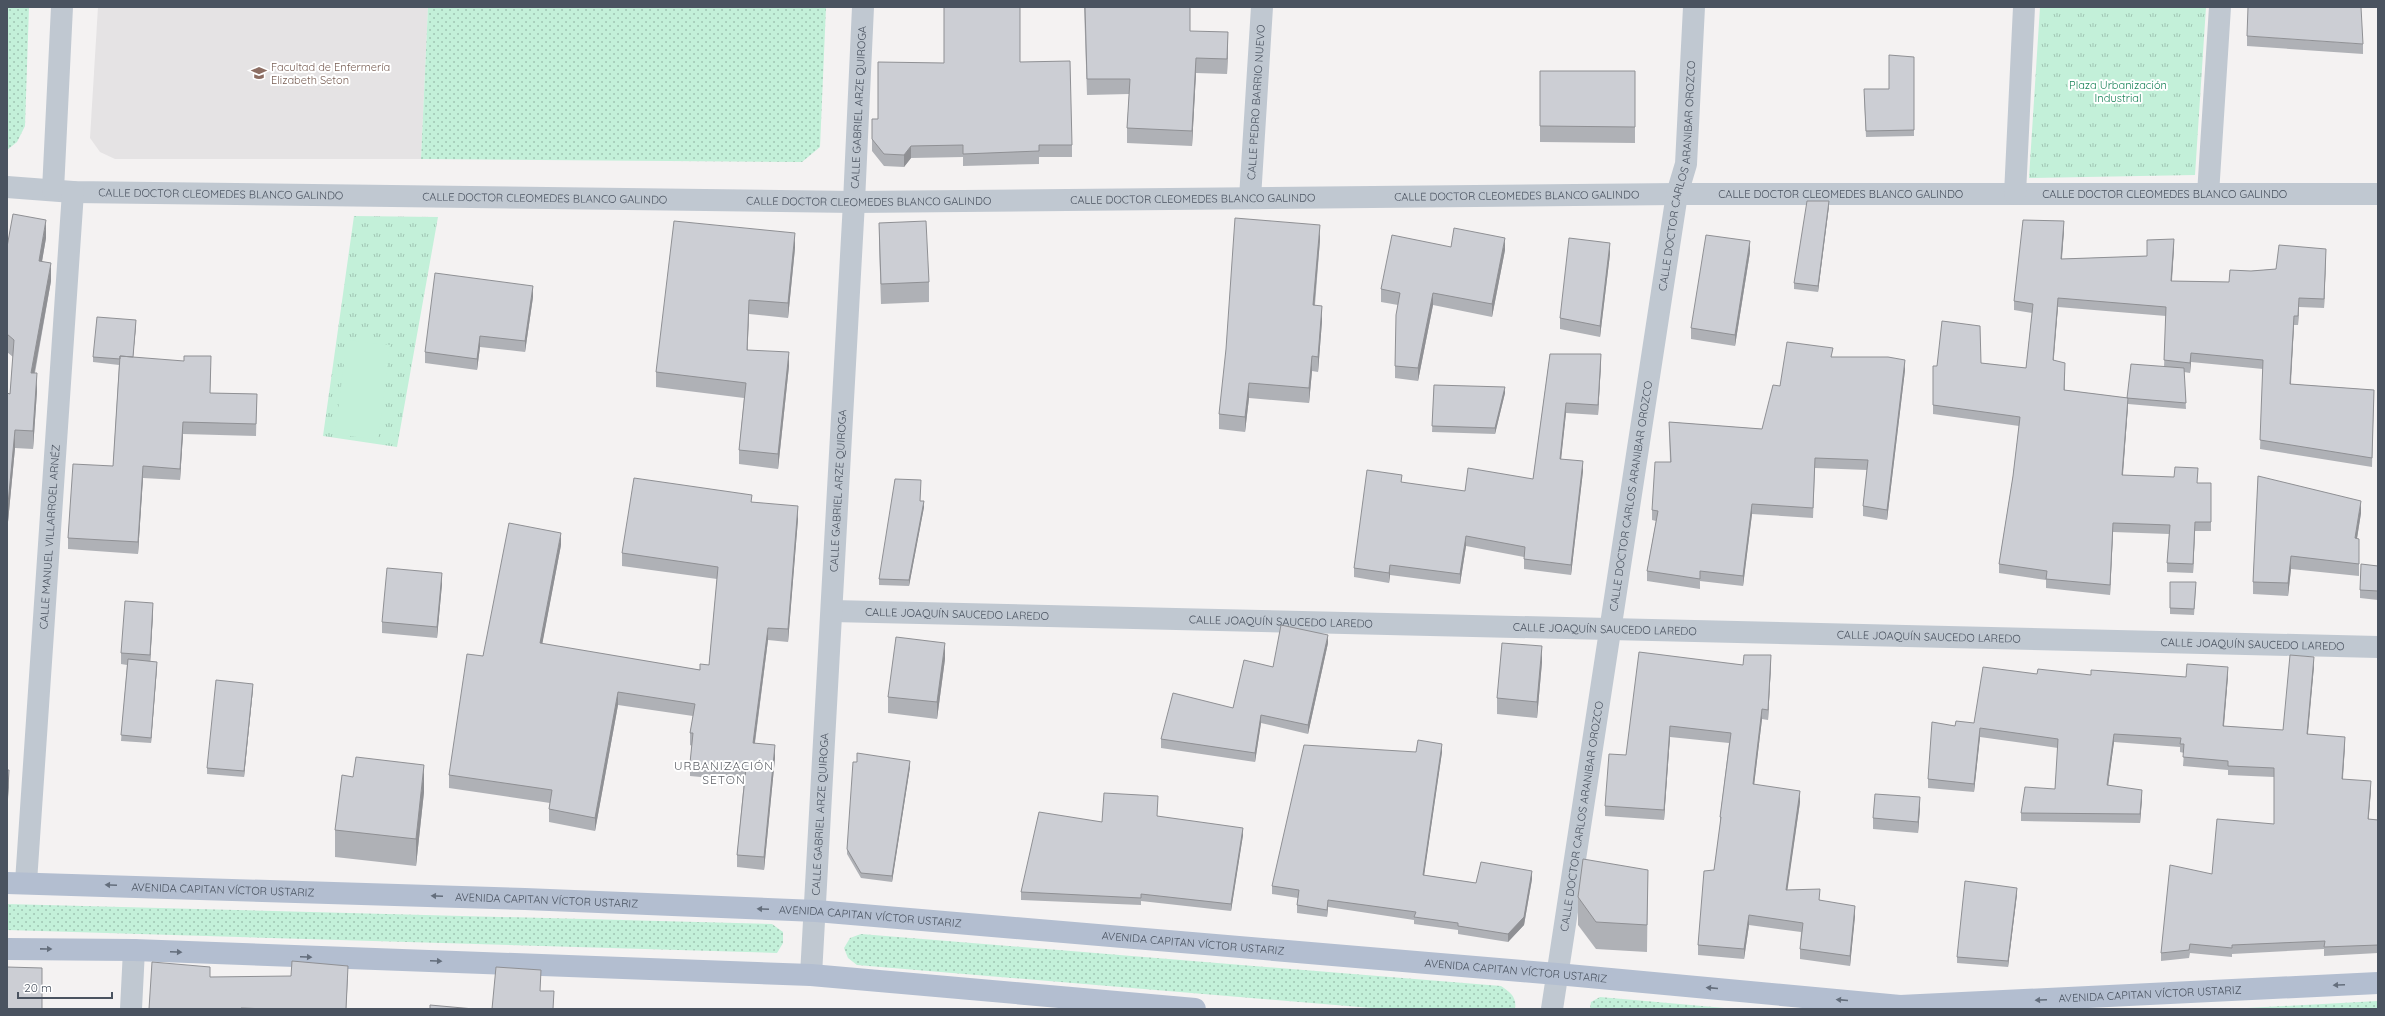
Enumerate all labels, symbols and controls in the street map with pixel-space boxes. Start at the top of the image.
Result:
street label: CALLE PEDRO BARRIO NUEVO [1244,24,1268,180]
street label: CALLE GABRIEL ARZE QUIROGA [848,26,869,189]
place label: Facultad de Enfermería Elizabeth Seton [271,60,390,87]
street label: CALLE DOCTOR CARLOS ARANIBAR OROZCO [1655,60,1698,292]
school or university icon: Facultad de Enfermería Elizabeth Seton [250,64,268,82]
park label: Plaza Urbanización Industrial [2069,78,2167,105]
street label: CALLE DOCTOR CLEOMEDES BLANCO GALINDO [98,185,343,202]
street label: CALLE DOCTOR CLEOMEDES BLANCO GALINDO [1394,187,1639,204]
street label: CALLE DOCTOR CLEOMEDES BLANCO GALINDO [1718,187,1963,201]
street label: CALLE DOCTOR CLEOMEDES BLANCO GALINDO [2042,187,2287,201]
street label: CALLE DOCTOR CLEOMEDES BLANCO GALINDO [422,189,667,207]
street label: CALLE DOCTOR CLEOMEDES BLANCO GALINDO [1070,191,1315,207]
street label: CALLE DOCTOR CLEOMEDES BLANCO GALINDO [746,194,991,209]
street label: CALLE DOCTOR CARLOS ARANIBAR OROZCO [1606,380,1655,612]
street label: CALLE GABRIEL ARZE QUIROGA [826,409,849,572]
street label: CALLE MANUEL VILLARROEL ARNÉZ [36,444,63,630]
street label: CALLE JOAQUÍN SAUCEDO LAREDO [865,605,1049,623]
street label: CALLE JOAQUÍN SAUCEDO LAREDO [1189,612,1373,631]
street label: CALLE JOAQUÍN SAUCEDO LAREDO [1513,620,1697,638]
street label: CALLE JOAQUÍN SAUCEDO LAREDO [1837,627,2021,646]
street label: CALLE JOAQUÍN SAUCEDO LAREDO [2160,635,2345,653]
street label: CALLE DOCTOR CARLOS ARANIBAR OROZCO [1557,700,1606,932]
street label: CALLE GABRIEL ARZE QUIROGA [808,733,831,896]
district label: URBANIZACIÓN SETON [674,758,774,787]
street label: AVENIDA CAPITAN VÍCTOR USTARIZ [131,880,315,899]
one-way arrow [104,882,117,888]
street label: AVENIDA CAPITAN VÍCTOR USTARIZ [455,890,639,911]
one-way arrow [430,893,443,899]
street label: AVENIDA CAPITAN VÍCTOR USTARIZ [779,902,962,930]
one-way arrow [756,906,769,912]
street label: AVENIDA CAPITAN VÍCTOR USTARIZ [1101,928,1285,958]
one-way arrow [40,946,53,952]
one-way arrow [170,949,183,955]
one-way arrow [300,953,312,960]
street label: AVENIDA CAPITAN VÍCTOR USTARIZ [1424,956,1608,986]
one-way arrow [430,958,443,964]
scale bar [18,974,112,1000]
text: 20 m [24,980,52,995]
one-way arrow [2332,982,2345,988]
street label: AVENIDA CAPITAN VÍCTOR USTARIZ [2058,983,2242,1005]
one-way arrow [1706,985,1718,992]
one-way arrow [2035,996,2047,1003]
one-way arrow [1836,997,1848,1004]

